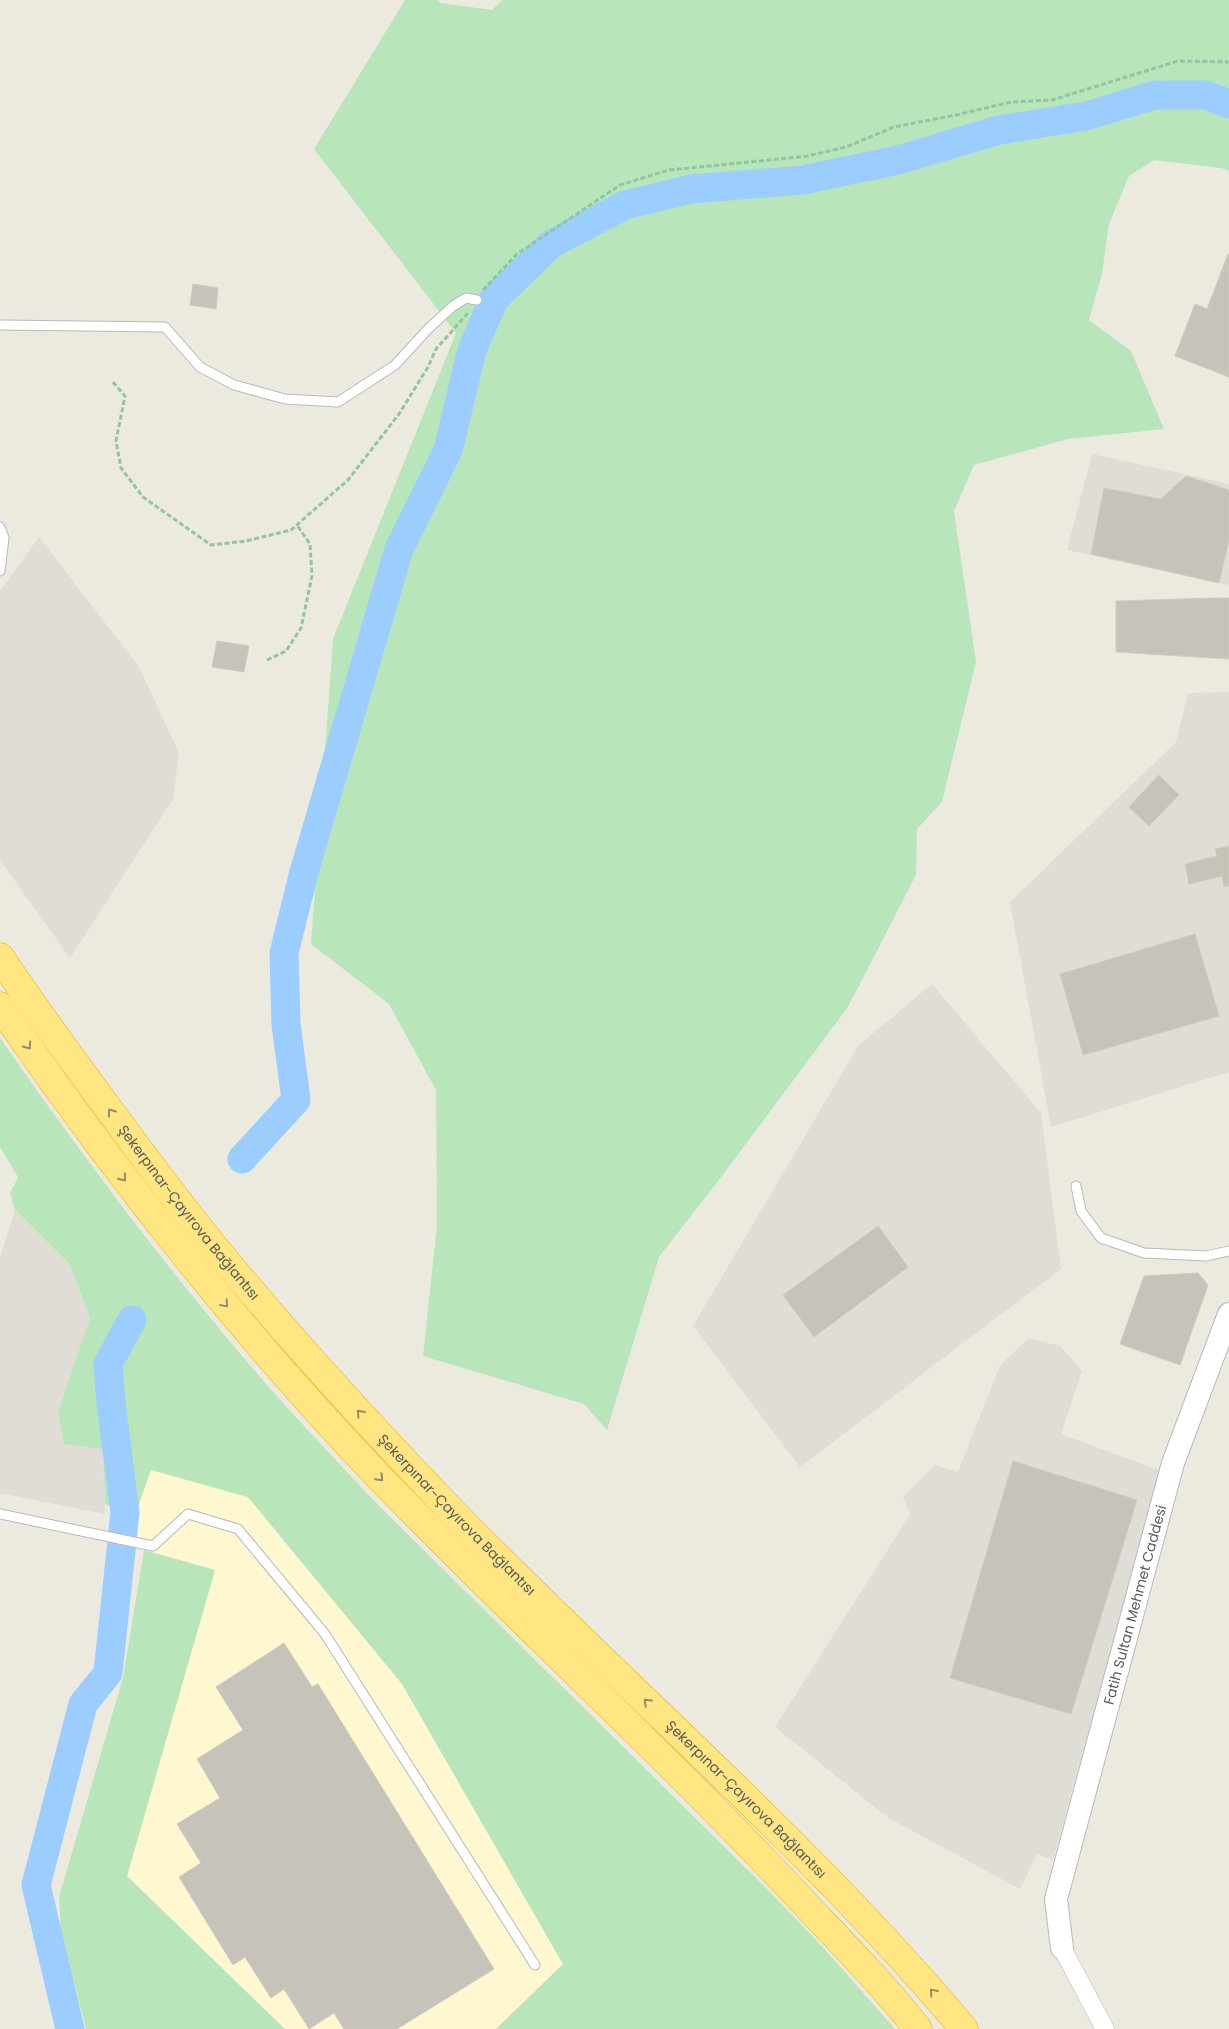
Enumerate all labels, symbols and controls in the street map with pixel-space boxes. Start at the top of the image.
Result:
one-way arrow [22,1040,31,1050]
one-way arrow [108,1108,117,1118]
street label: Şekerpınar-Çayırova Bağlantısı [114,1121,264,1304]
one-way arrow [118,1172,127,1181]
one-way arrow [219,1299,228,1308]
one-way arrow [357,1409,366,1418]
street label: Şekerpınar-Çayırova Bağlantısı [374,1430,540,1600]
one-way arrow [374,1472,383,1481]
street label: Fatih Sultan Mehmet Caddesi [1099,1503,1171,1707]
one-way arrow [643,1699,652,1708]
street label: Şekerpınar-Çayırova Bağlantısı [662,1716,831,1883]
one-way arrow [929,1988,938,1997]

